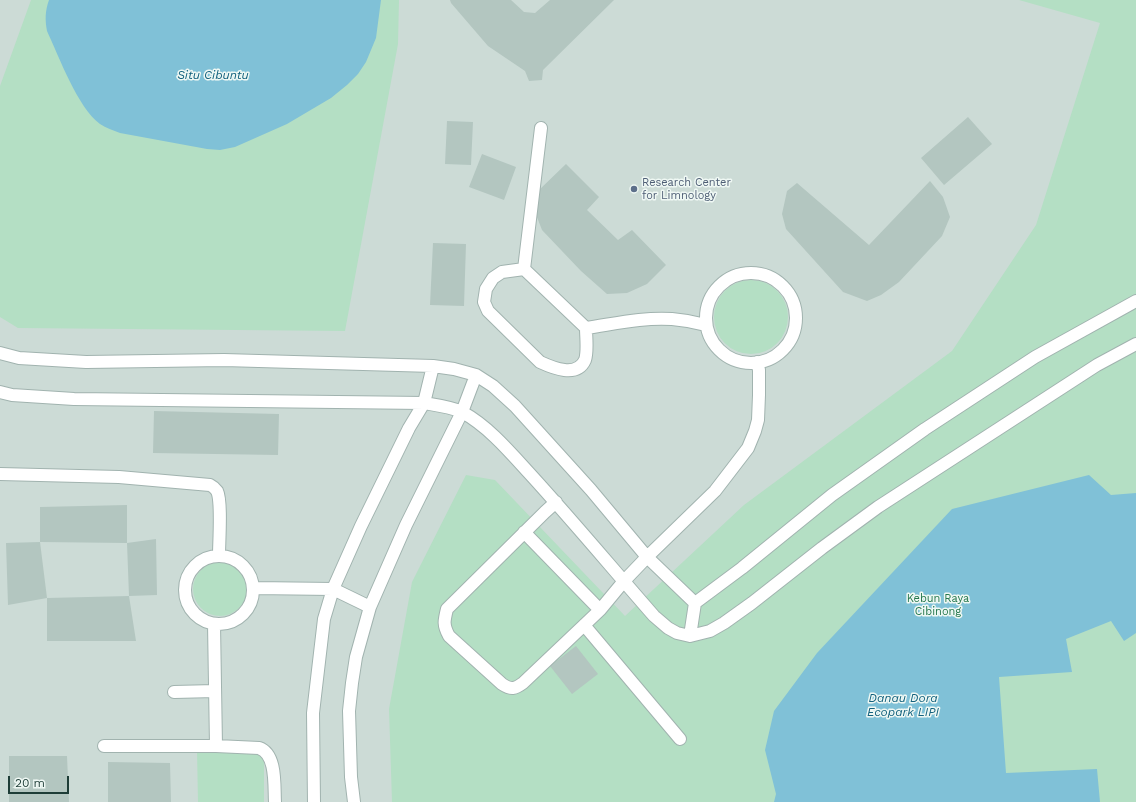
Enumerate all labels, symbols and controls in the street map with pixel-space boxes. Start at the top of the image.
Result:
water label: Situ Cibuntu [177,68,249,82]
place label: Research Center for Limnology [642,176,731,202]
marker: Research Center for Limnology [629,184,639,194]
park label: Kebun Raya Cibinong [907,592,969,618]
water label: Danau Dora Ecopark LIPI [867,691,939,719]
scale bar [10,768,71,794]
text: 20 m [15,776,45,790]

